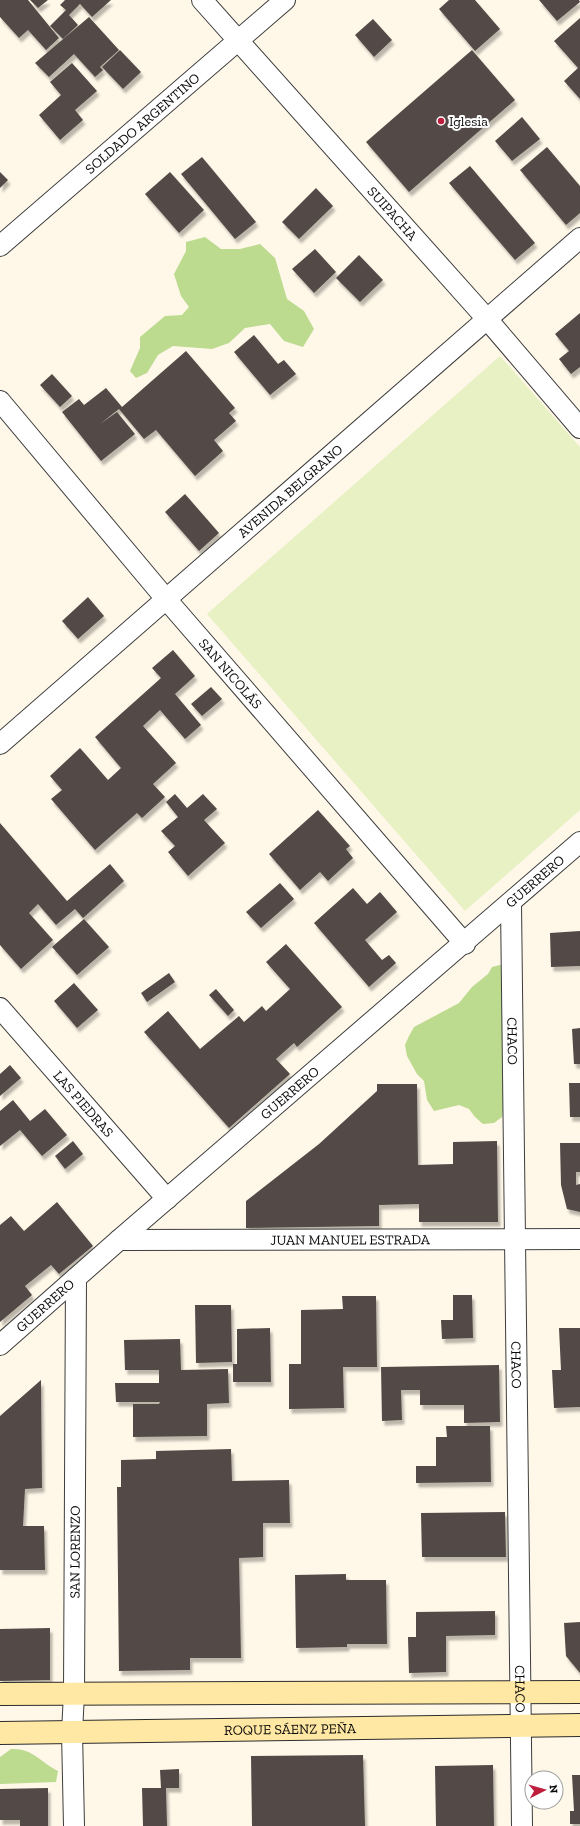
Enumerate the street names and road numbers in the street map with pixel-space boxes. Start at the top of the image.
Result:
street label: SOLDADO ARGENTINO [81,69,203,177]
street label: SUIPACHA [364,183,422,245]
street label: AVENIDA BELGRANO [234,441,346,541]
street label: SAN NICOLÁS [195,635,266,712]
street label: GUERRERO [502,851,568,911]
street label: CHACO [504,1017,521,1065]
street label: GUERRERO [257,1063,322,1123]
street label: LAS PIEDRAS [50,1067,117,1140]
street label: JUAN MANUEL ESTRADA [270,1231,431,1248]
street label: GUERRERO [12,1275,78,1336]
street label: CHACO [508,1341,525,1389]
street label: SAN LORENZO [66,1506,83,1599]
street label: CHACO [512,1665,529,1713]
street label: ROQUE SÁENZ PEÑA [224,1720,357,1738]

